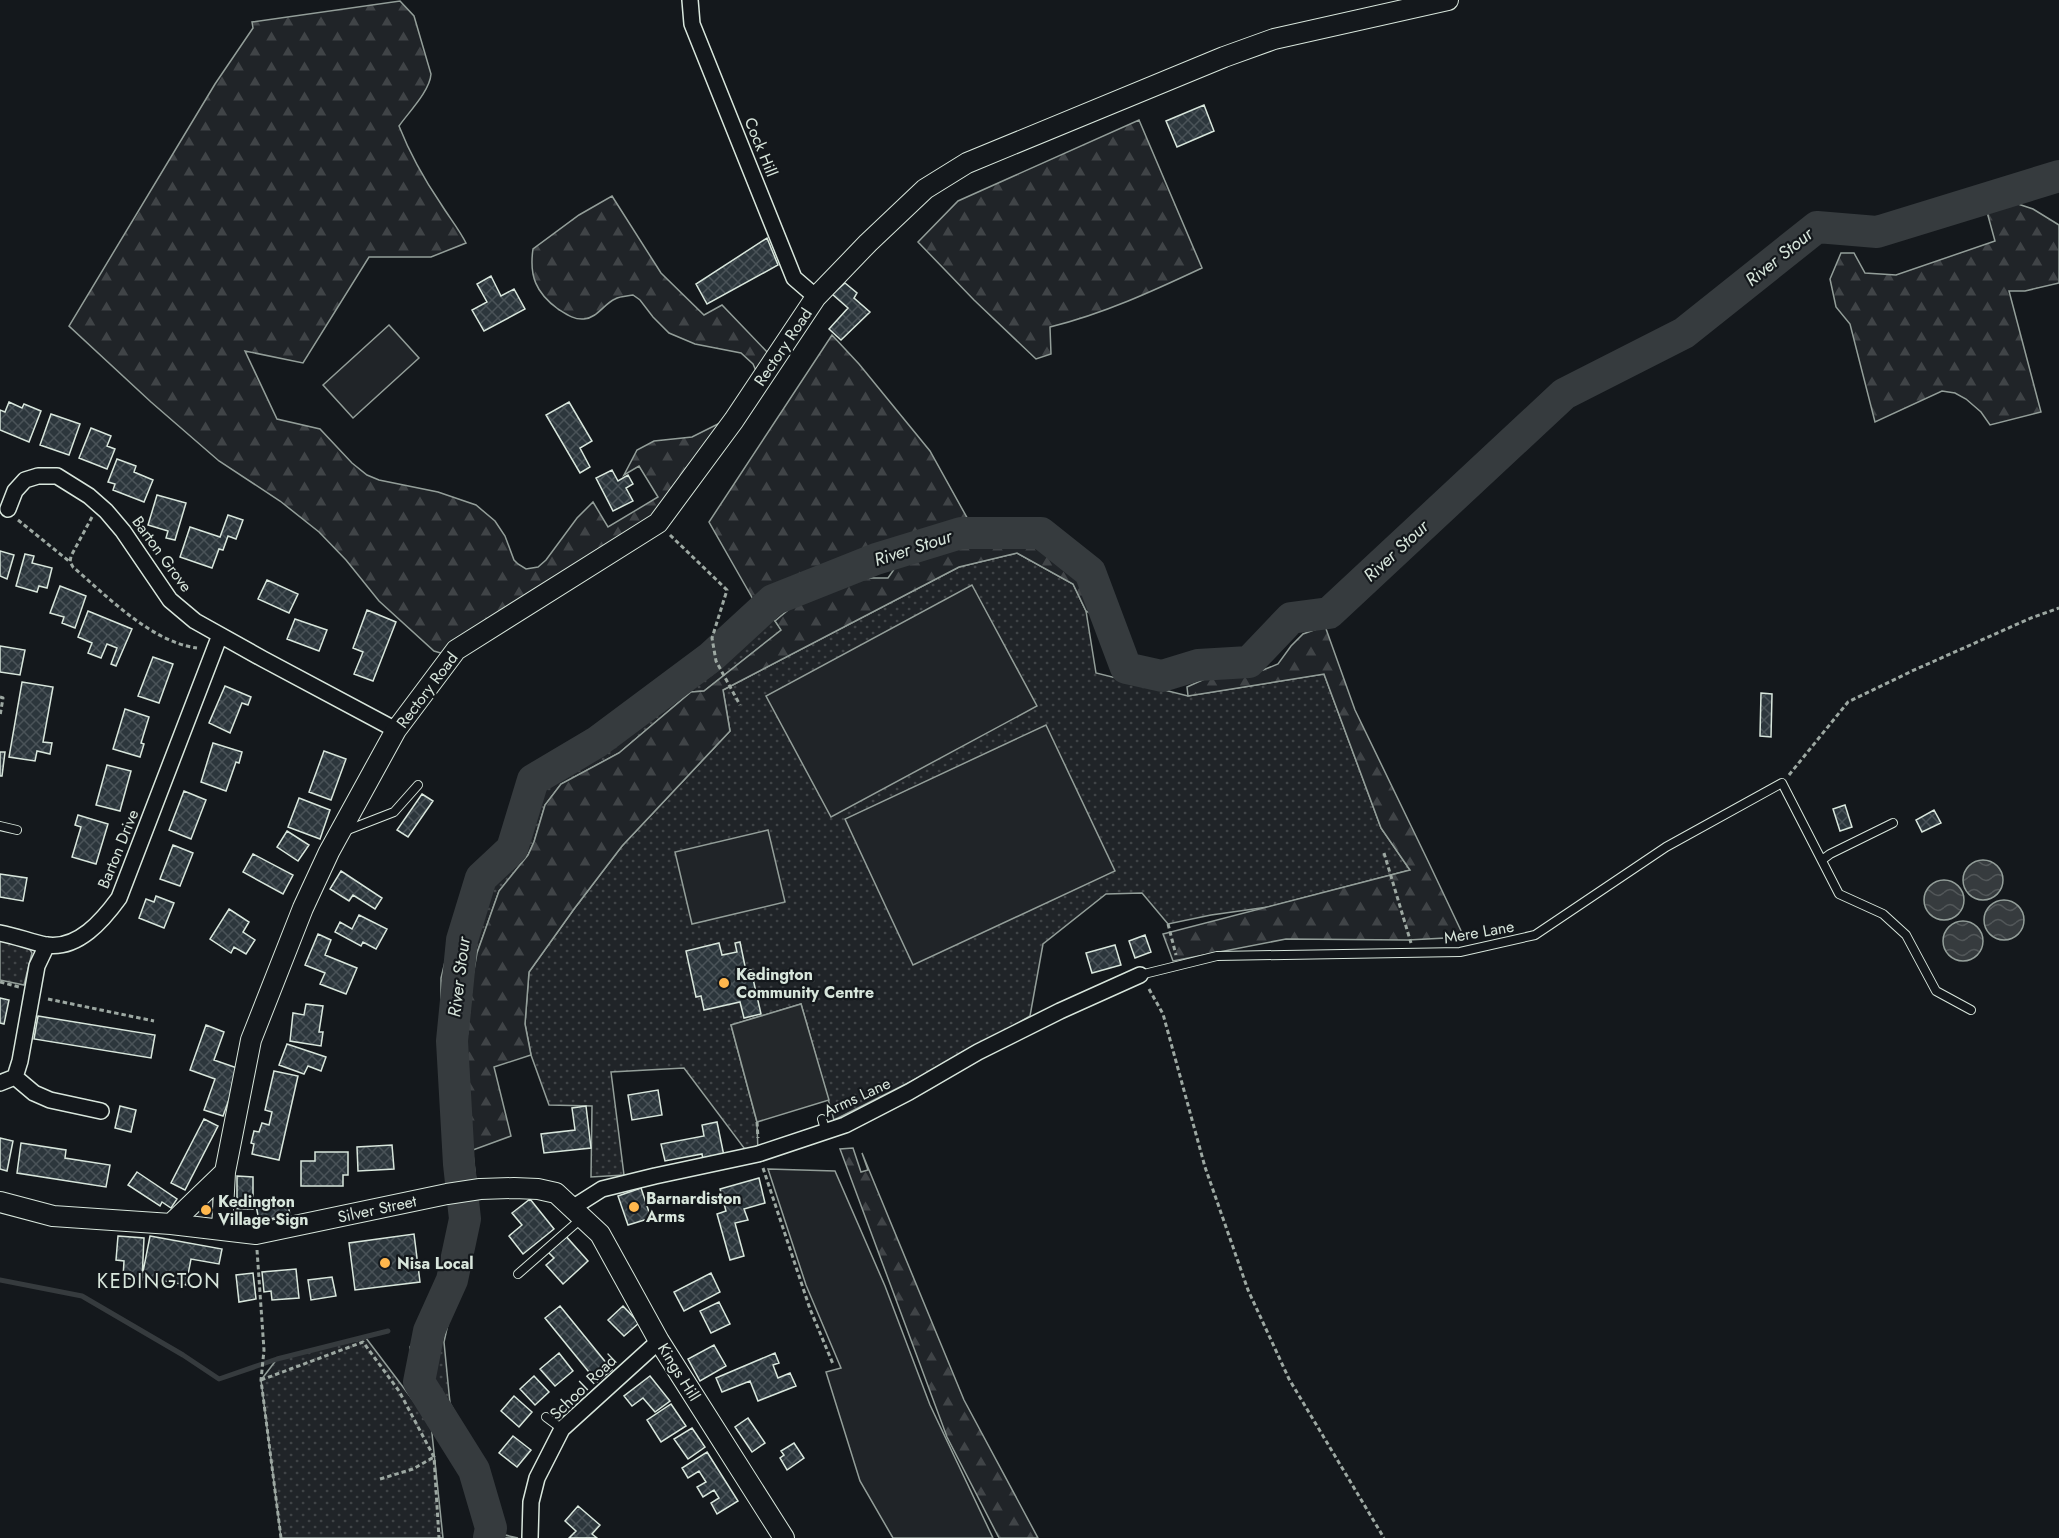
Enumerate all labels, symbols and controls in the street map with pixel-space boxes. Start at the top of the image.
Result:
street label: Cock Hill [739,114,783,180]
water label: River Stour [1739,221,1819,292]
street label: Rectory Road [748,303,818,391]
street label: Barton Grove [127,511,197,597]
water label: River Stour [1358,513,1435,588]
water label: River Stour [871,523,956,573]
street label: Rectory Road [391,647,463,733]
street label: Barton Drive [92,806,144,892]
street label: Mere Lane [1442,915,1516,949]
water label: River Stour [441,934,477,1019]
place label: Kedington Community Centre [736,963,874,1004]
marker: Kedington Community Centre [717,976,731,990]
street label: Arms Lane [820,1072,894,1122]
place label: Barnardiston Arms [645,1187,742,1228]
street label: Silver Street [335,1189,419,1229]
place label: Kedington Village Sign [217,1190,309,1231]
marker: Barnardiston Arms [627,1200,641,1214]
marker: Kedington Village Sign [199,1203,213,1217]
place label: Nisa Local [397,1252,474,1275]
marker: Nisa Local [378,1256,392,1270]
district label: KEDINGTON [97,1267,221,1296]
street label: Kings Hill [652,1338,706,1406]
street label: School Road [544,1349,622,1425]

